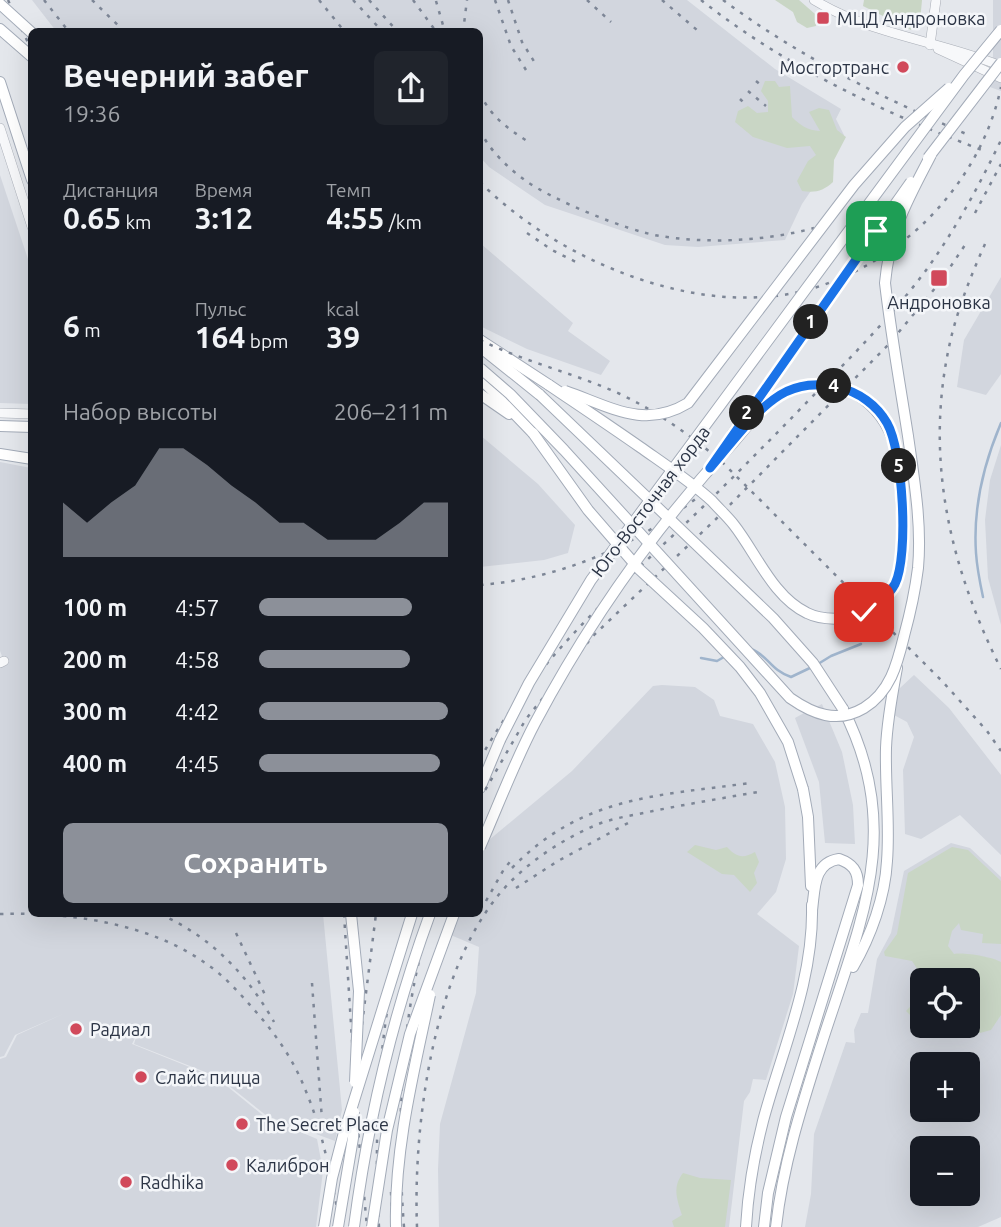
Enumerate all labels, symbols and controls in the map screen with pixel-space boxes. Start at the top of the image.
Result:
place label: МЦД Андроновка [837,8,986,28]
marker: МЦД Андроновка [815,10,831,26]
button: share [374,51,448,125]
text: Вечерний забег [63,57,308,93]
place label: Мосгортранс [779,57,889,77]
marker: Мосгортранс [895,59,911,75]
text: 19:36 [63,101,121,126]
text: Дистанция [63,179,158,201]
text: Время [195,179,252,201]
text: Темп [326,179,371,201]
text: 0.65 [63,201,121,235]
text: 3:12 [195,201,253,235]
text: 4:55 [326,201,384,235]
pin [846,201,906,261]
text: km [121,211,151,233]
text: /km [384,211,422,233]
icon: arrive [857,212,895,250]
marker: Андроновка [929,268,949,288]
place label: Андроновка [887,292,991,312]
text: Пульс [195,298,246,320]
text: kcal [326,298,359,320]
pin: 1 [794,304,828,340]
text: 6 [63,309,80,343]
text: 1 [805,310,816,332]
text: m [80,319,101,341]
text: 164 [195,320,245,354]
text: 39 [326,320,360,354]
text: bpm [245,330,288,352]
pin: 4 [816,368,852,404]
text: 4 [828,374,839,396]
pin: 2 [730,396,764,430]
text: Набор высоты [63,399,218,424]
text: 206–211 m [334,399,448,424]
text: 2 [741,401,752,423]
street label: Юго-Восточная хорда [587,422,713,580]
pin: 5 [881,448,916,484]
text: 5 [893,454,904,476]
pin [834,582,894,642]
icon: check [845,593,883,631]
text: 100 m [63,595,127,620]
text: 4:57 [175,595,220,620]
text: 200 m [63,647,127,672]
text: 4:58 [175,647,220,672]
text: 300 m [63,699,127,724]
text: 4:42 [175,699,220,724]
text: 400 m [63,751,127,776]
text: 4:45 [175,751,220,776]
button: Сохранить [63,823,448,903]
map controls [910,968,980,1206]
button: locate [910,968,980,1038]
place label: Радиал [90,1019,151,1039]
marker: Радиал [68,1021,84,1037]
button: + [910,1052,980,1122]
place label: Слайс пицца [155,1067,260,1087]
marker: Слайс пицца [133,1069,149,1085]
place label: The Secret Place [256,1114,389,1134]
marker: The Secret Place [234,1116,250,1132]
button: − [910,1136,980,1206]
place label: Калиброн [246,1155,329,1175]
marker: Калиброн [224,1157,240,1173]
place label: Radhika [140,1172,204,1192]
marker: Radhika [118,1174,134,1190]

